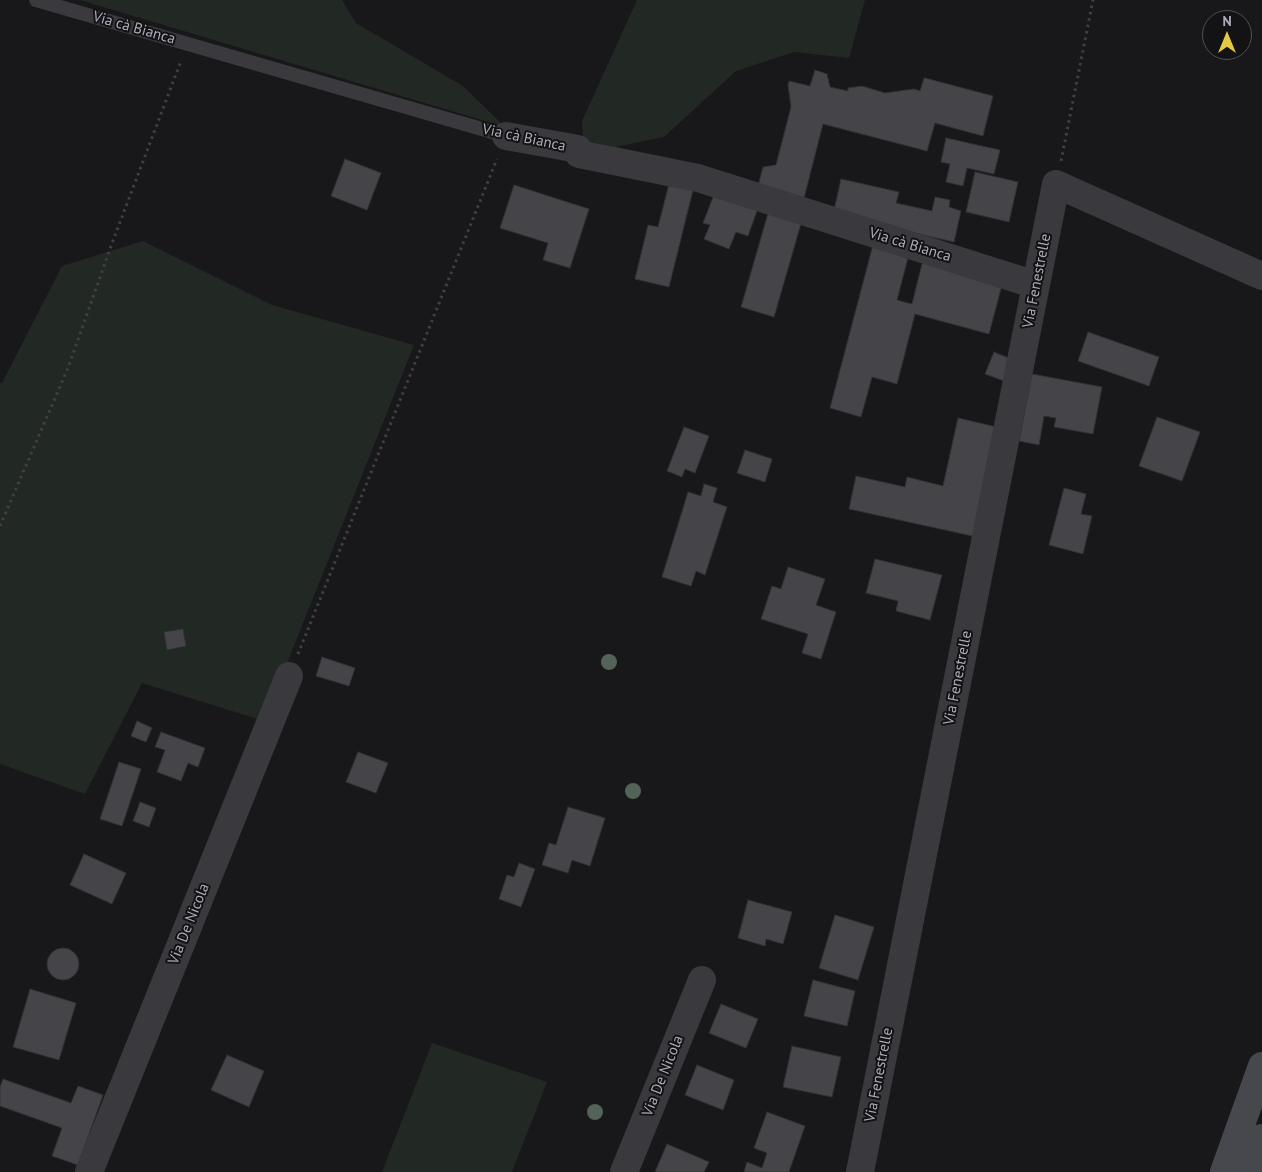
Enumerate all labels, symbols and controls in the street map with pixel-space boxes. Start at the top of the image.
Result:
street label: Via cà Bianca [91,8,177,48]
north arrow [1202,10,1252,60]
text: N [1222,12,1232,30]
street label: Via cà Bianca [481,120,567,156]
street label: Via cà Bianca [867,224,953,266]
street label: Via Fenestrelle [1019,232,1055,330]
street label: Via Fenestrelle [940,629,976,727]
street label: Via De Nicola [165,881,213,967]
street label: Via Fenestrelle [861,1026,897,1124]
street label: Via De Nicola [639,1033,687,1119]

